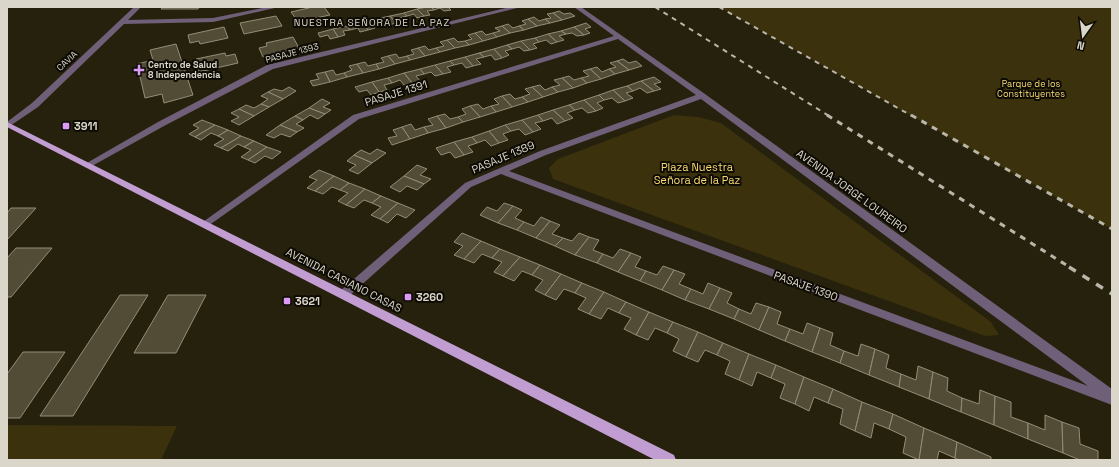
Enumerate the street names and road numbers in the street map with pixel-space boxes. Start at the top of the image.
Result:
street label: PASAJE 1393 [264,40,320,66]
street label: CAVIA [54,48,80,74]
street label: PASAJE 1391 [363,77,429,109]
street label: PASAJE 1389 [469,137,537,177]
street label: AVENIDA JORGE LOUREIRO [794,146,910,236]
street label: AVENIDA CASIANO CASAS [284,245,404,315]
street label: PASAJE 1390 [772,268,840,304]

